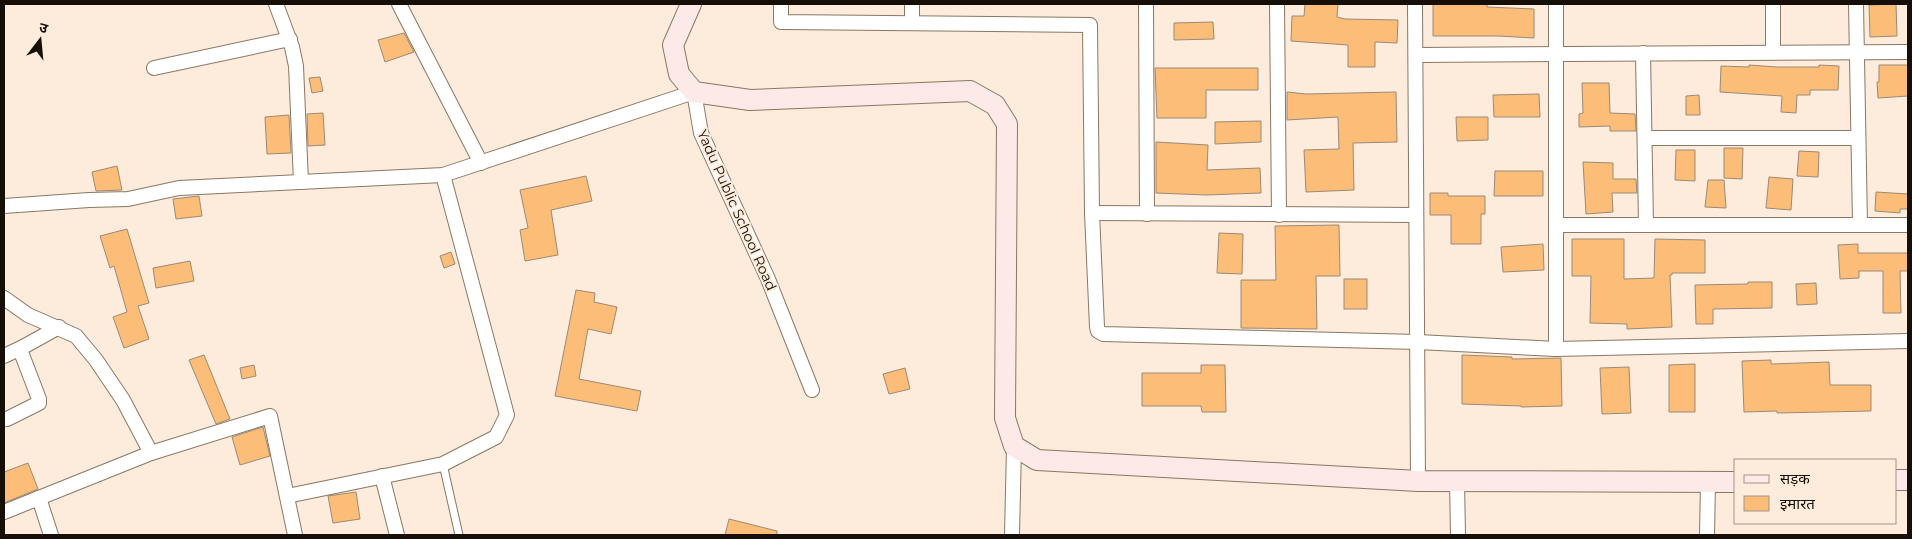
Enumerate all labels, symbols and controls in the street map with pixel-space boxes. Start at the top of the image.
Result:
north arrow [15,15,65,65]
text: उ [37,18,51,38]
street label: Yadu Public School Road [693,127,781,293]
legend [1734,459,1897,524]
text: सड़क [1780,469,1810,488]
text: इमारत [1780,494,1815,513]

